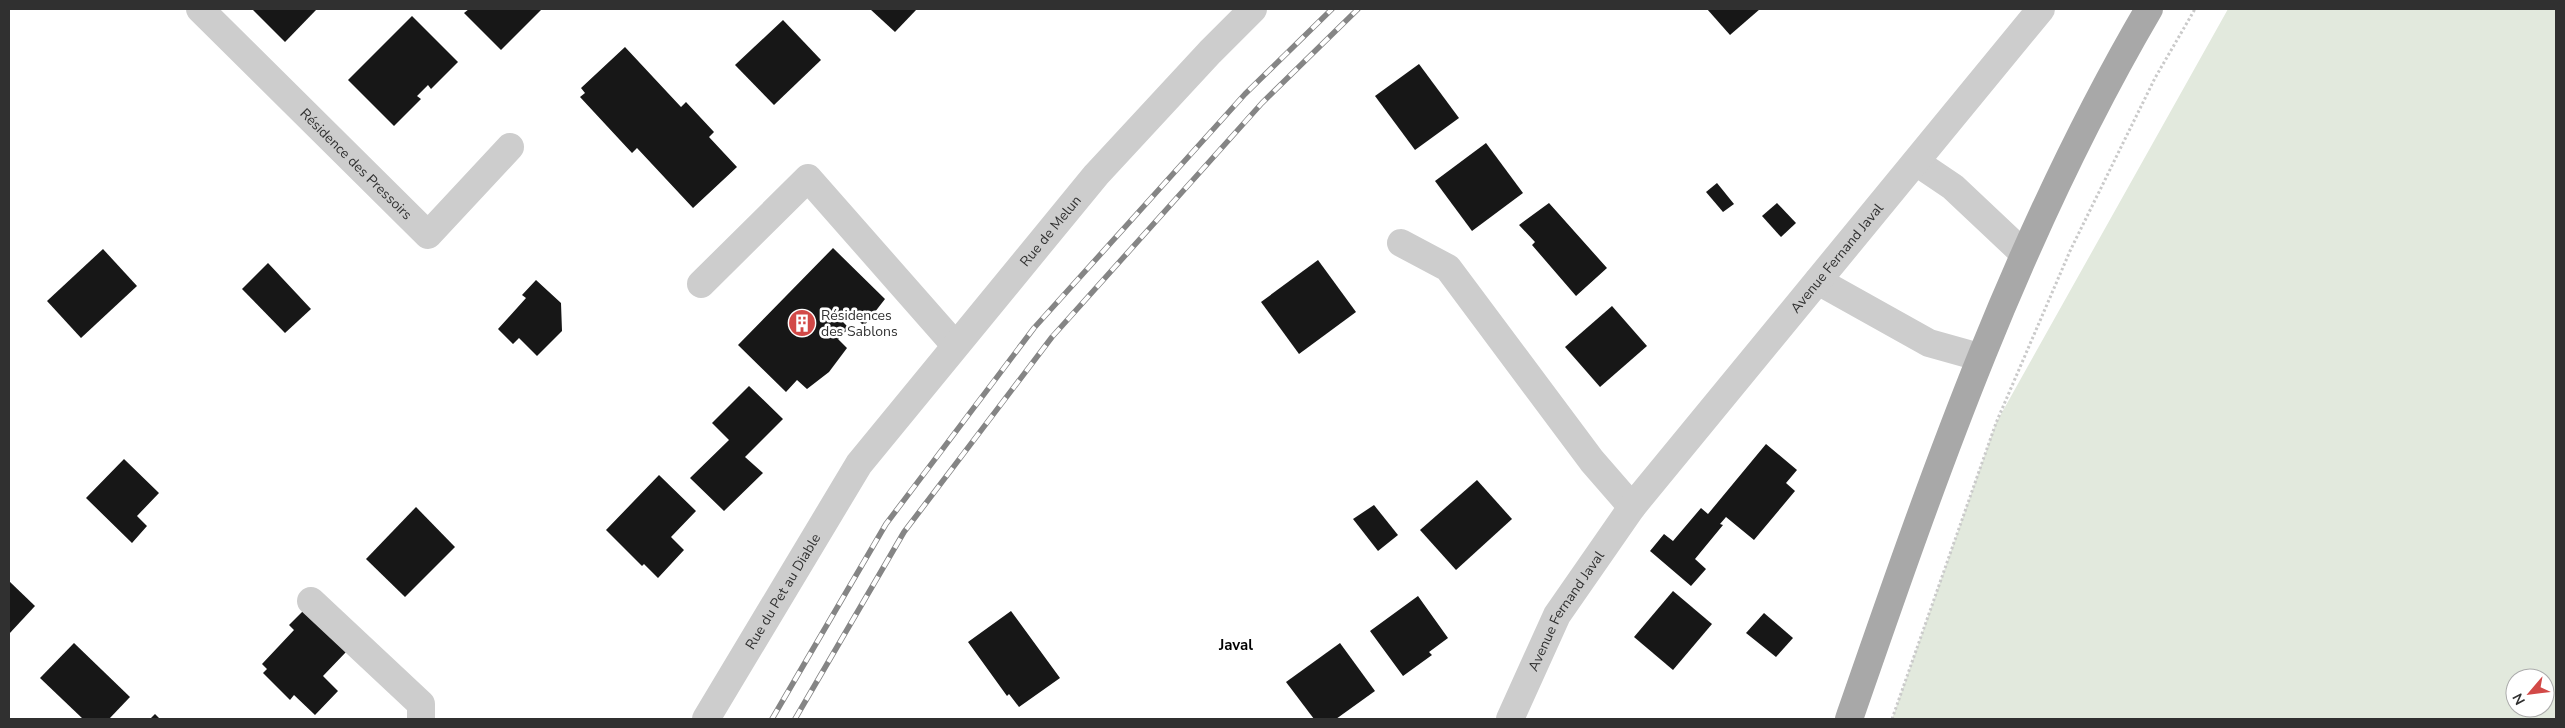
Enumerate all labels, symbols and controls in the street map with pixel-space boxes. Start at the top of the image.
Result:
street label: Résidence des Pressoirs [296,104,416,224]
street label: Rue de Melun [1016,191,1086,271]
street label: Avenue Fernand Javal [1786,199,1888,317]
place label: Résidences des Sablons [821,306,898,341]
building icon: Résidences des Sablons [787,308,817,338]
street label: Rue du Pet au Diable [741,530,825,653]
street label: Avenue Fernand Javal [1524,547,1609,674]
district label: Javal [1218,635,1253,655]
north arrow [2505,668,2555,718]
text: N [2508,690,2530,708]

